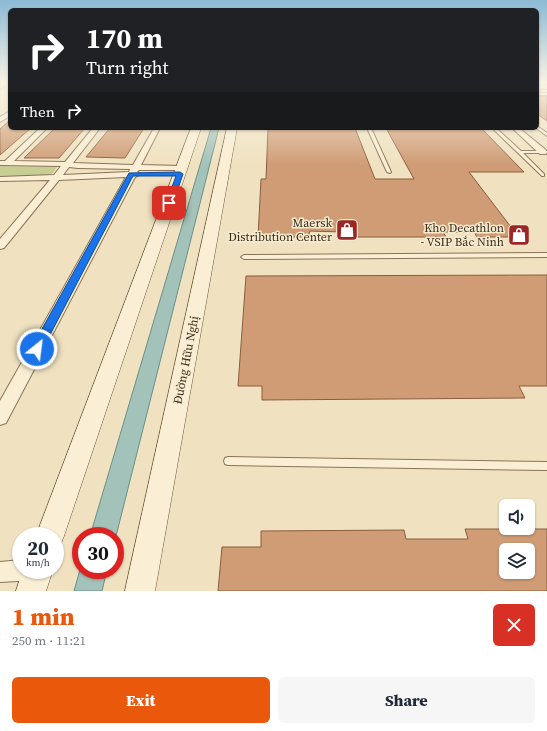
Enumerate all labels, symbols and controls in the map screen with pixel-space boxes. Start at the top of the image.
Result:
text: 170 m [86,19,163,57]
icon: right [20,24,72,76]
text: Turn right [86,55,168,80]
icon: right [63,100,85,122]
text: Then [20,101,55,122]
pin [152,186,186,220]
icon: arrive [158,192,180,214]
place label: Maersk Distribution Center [228,215,332,245]
shop icon: Maersk Distribution Center [334,217,360,243]
place label: Kho Decathlon - VSIP Bắc Ninh [420,220,504,250]
shop icon: Kho Decathlon - VSIP Bắc Ninh [506,222,532,248]
street label: Đường Hữu Nghị [170,314,203,406]
position arrow [16,328,58,370]
map controls [499,499,535,579]
button: sound [499,499,535,535]
speed limit sign: 30 [72,527,124,579]
text: 20 [27,534,49,562]
button: layers [499,543,535,579]
text: km/h [26,556,50,569]
text: 1 min [12,600,75,633]
button: close [493,604,535,646]
text: 250 m · 11:21 [12,632,86,649]
button: Exit [12,677,270,723]
button: Share [278,677,535,723]

